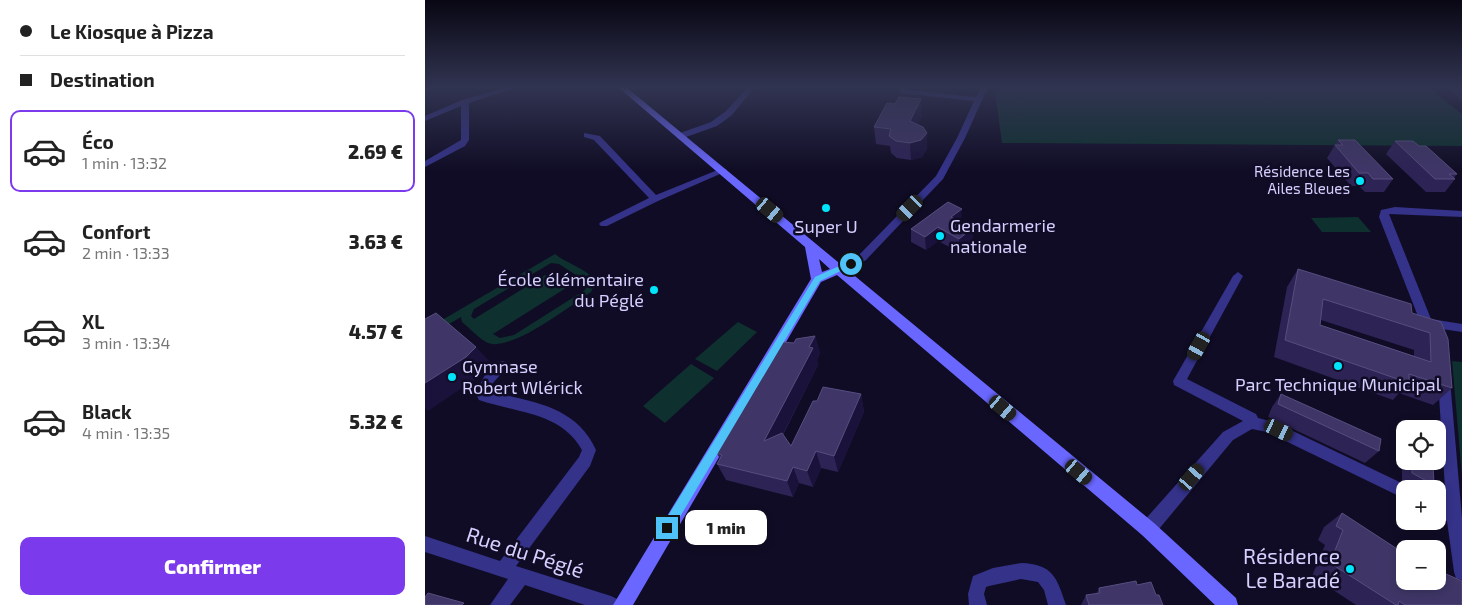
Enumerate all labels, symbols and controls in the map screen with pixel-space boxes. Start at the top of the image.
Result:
text: Le Kiosque à Pizza [50,20,214,43]
text: Destination [50,68,155,91]
icon: car [22,129,67,174]
text: Éco [82,130,114,153]
text: 2.69 € [348,140,403,163]
text: 1 min · 13:32 [82,153,167,172]
place label: Résidence Les Ailes Bleues [1254,162,1350,197]
marker: Résidence Les Ailes Bleues [1354,175,1366,187]
car [894,192,925,224]
car [753,195,786,225]
marker: Super U [820,202,832,214]
place label: Gendarmerie nationale [950,214,1056,257]
place label: Super U [794,215,858,237]
icon: car [22,219,67,264]
text: Confort [82,220,150,243]
text: 3.63 € [349,230,403,253]
marker: Gendarmerie nationale [934,230,946,242]
text: 2 min · 13:33 [82,243,170,262]
route start [840,253,862,275]
place label: École élémentaire du Péglé [498,268,644,311]
marker: École élémentaire du Péglé [648,284,660,296]
icon: car [22,309,67,354]
text: XL [82,310,104,333]
text: 4.57 € [349,320,403,343]
car [1185,329,1212,363]
text: 3 min · 13:34 [82,333,170,352]
place label: Gymnase Robert Wlérick [462,355,583,398]
marker: Parc Technique Municipal [1332,360,1344,372]
marker: Gymnase Robert Wlérick [446,371,458,383]
place label: Parc Technique Municipal [1235,373,1442,395]
car [986,393,1019,423]
icon: car [22,399,67,444]
text: Black [82,400,132,423]
text: 5.32 € [349,410,403,433]
car [1262,417,1295,443]
map controls [1396,420,1446,590]
button: locate [1396,420,1446,470]
text: 4 min · 13:35 [82,423,170,442]
car [1062,457,1095,487]
car [1176,461,1207,493]
button: + [1396,480,1446,530]
callout: 1 min [685,510,767,546]
route end [656,517,678,539]
text: 1 min [706,518,746,537]
street label: Rue du Péglé [463,521,588,582]
button: Confirmer [20,537,405,595]
button: − [1396,540,1446,590]
place label: Résidence Le Baradé [1243,543,1340,592]
marker: Résidence Le Baradé [1344,563,1356,575]

